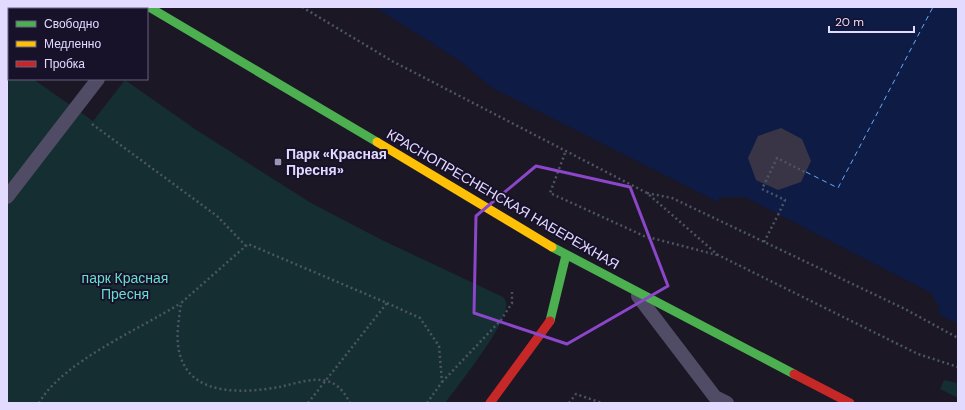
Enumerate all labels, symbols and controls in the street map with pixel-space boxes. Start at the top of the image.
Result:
legend [8,8,148,80]
scale bar [829,8,914,34]
text: 20 m [835,14,864,30]
text: Свободно [44,16,99,32]
text: Медленно [44,36,101,52]
text: Пробка [44,56,85,72]
street label: КРАСНОПРЕСНЕНСКАЯ НАБЕРЕЖНАЯ [383,125,623,273]
place label: Парк «Красная Пресня» [286,145,387,179]
marker: Парк «Красная Пресня» [273,157,283,167]
park label: парк Красная Пресня [82,269,168,303]

